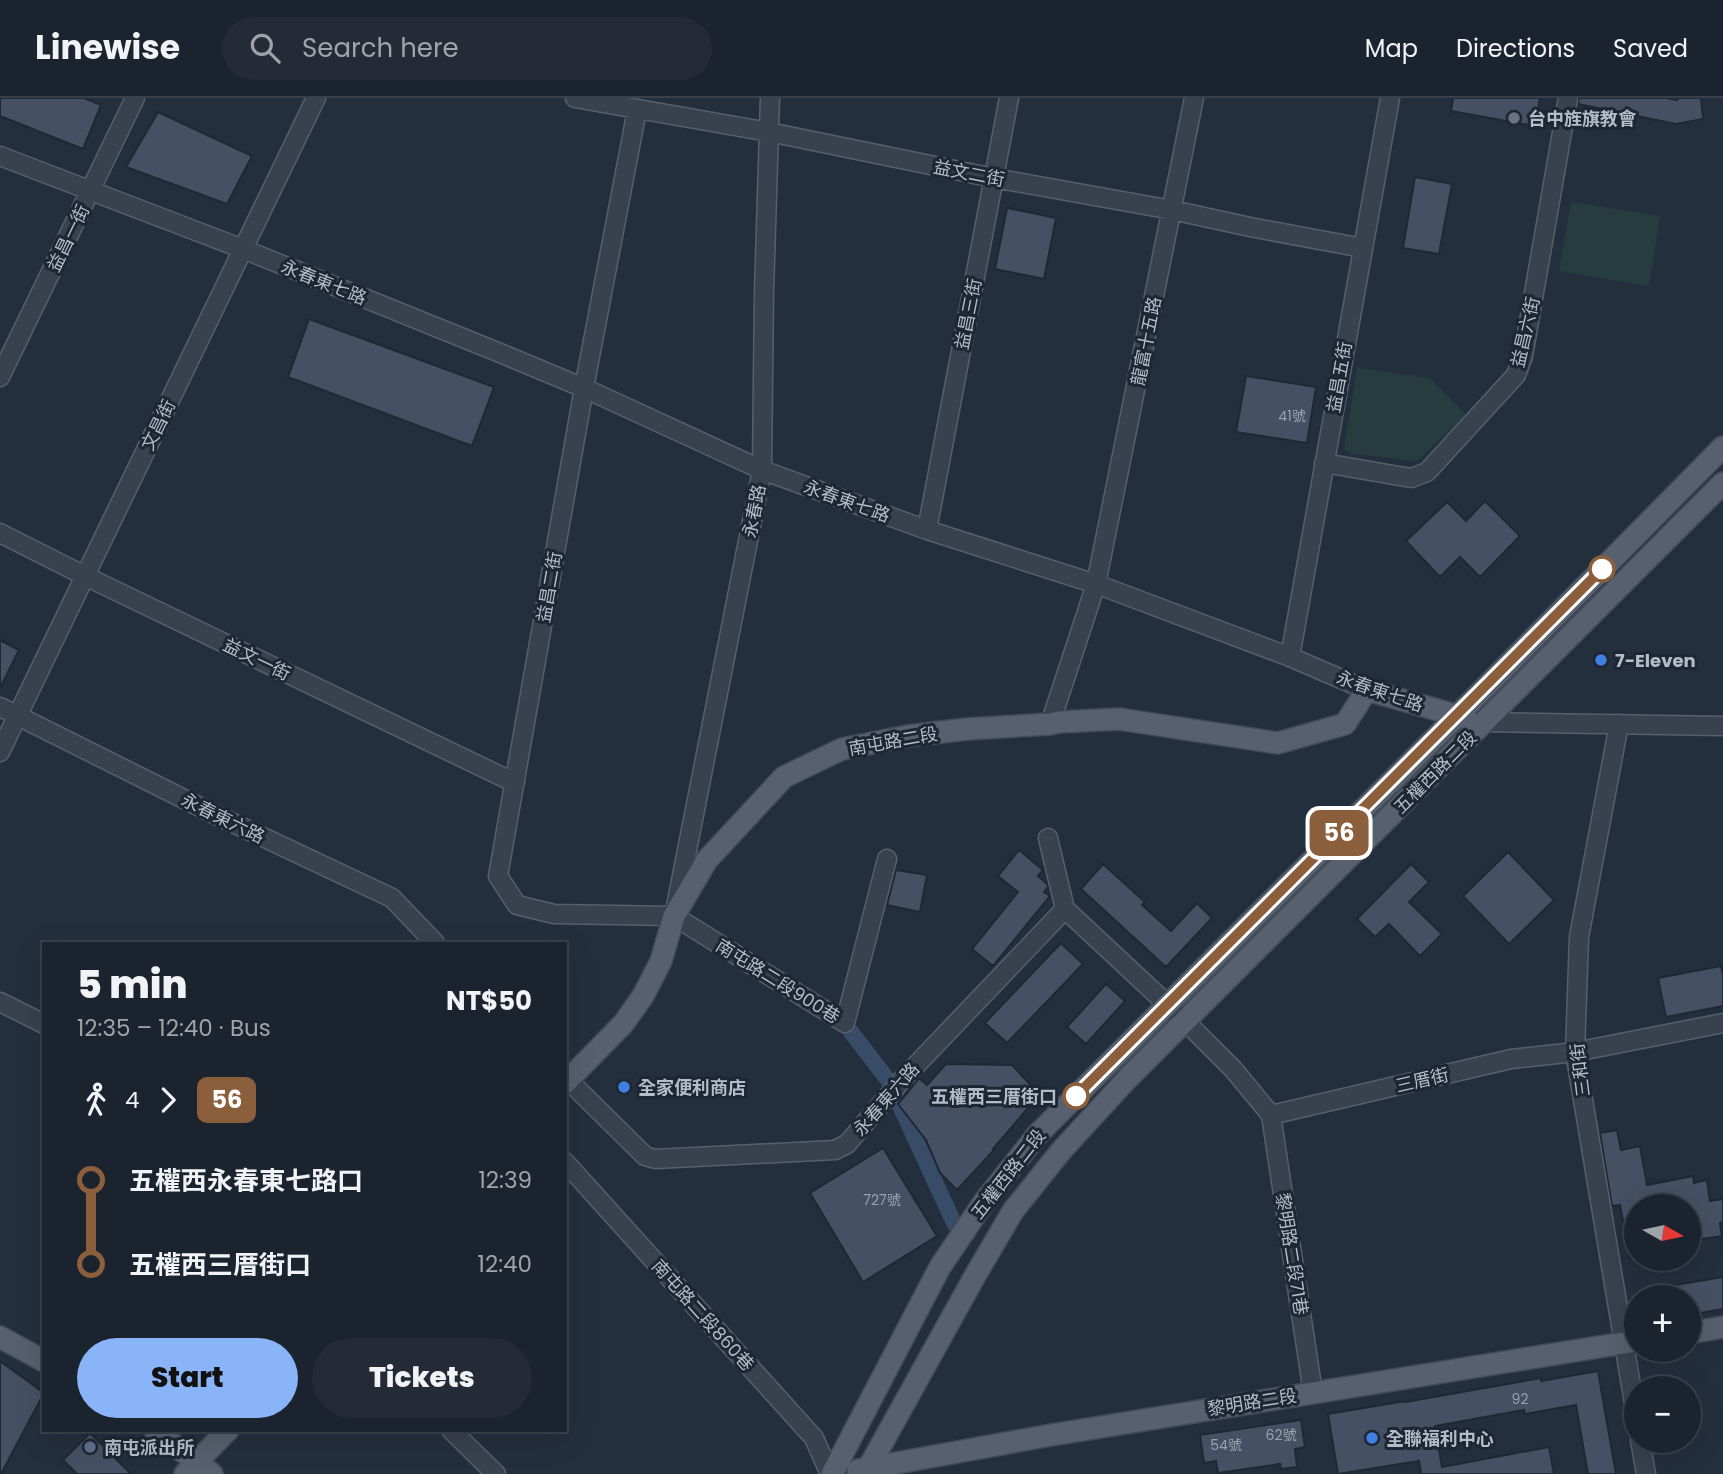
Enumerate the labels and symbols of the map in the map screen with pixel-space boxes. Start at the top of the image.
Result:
place label: 台中旌旗教會 [1528,106,1637,131]
marker: 台中旌旗教會 [1506,110,1522,126]
street label: 益文二街 [931,154,1007,192]
street label: 益昌一街 [41,200,95,276]
street label: 永春東七路 [278,254,370,310]
street label: 益昌三街 [949,276,987,352]
street label: 龍富十五路 [1125,294,1167,388]
street label: 益昌六街 [1505,294,1545,370]
street label: 益昌五街 [1320,339,1358,415]
street label: 文昌街 [135,395,181,455]
house number: 41號 [1278,406,1306,426]
street label: 永春東七路 [800,474,894,528]
street label: 永春路 [737,482,771,540]
street label: 益昌二街 [530,549,568,625]
unlabelled marker [1589,556,1615,582]
street label: 益文一街 [219,632,295,686]
place label: 7-Eleven [1615,648,1696,673]
marker: 7-Eleven [1593,652,1609,668]
street label: 永春東七路 [1333,665,1427,717]
street label: 南屯路二段 [847,721,939,761]
street label: 五權西路二段 [1388,725,1482,819]
street label: 永春東六路 [177,787,269,849]
line badge: 56 [1308,810,1370,856]
street label: 南屯路二段900巷 [711,933,845,1029]
street label: 三和街 [1564,1042,1596,1098]
street label: 永春東六路 [847,1057,925,1141]
street label: 三厝街 [1393,1062,1451,1098]
place label: 全家便利商店 [638,1075,746,1100]
marker: 全家便利商店 [616,1079,632,1095]
marker: 五權西三厝街口 [1063,1083,1089,1109]
place label: 五權西三厝街口 [931,1084,1057,1109]
street label: 五權西路二段 [965,1124,1051,1224]
house number: 727號 [863,1190,901,1210]
street label: 黎明路二段71巷 [1270,1191,1314,1317]
north arrow [1624,1194,1701,1270]
street label: 南屯路二段860巷 [646,1254,760,1376]
street label: 黎明路二段 [1206,1383,1298,1421]
house number: 92 [1512,1389,1528,1409]
house number: 62號 [1266,1425,1296,1445]
place label: 全聯福利中心 [1386,1426,1494,1451]
marker: 全聯福利中心 [1364,1430,1380,1446]
place label: 南屯派出所 [104,1435,194,1460]
house number: 54號 [1210,1435,1242,1455]
marker: 南屯派出所 [82,1439,98,1455]

